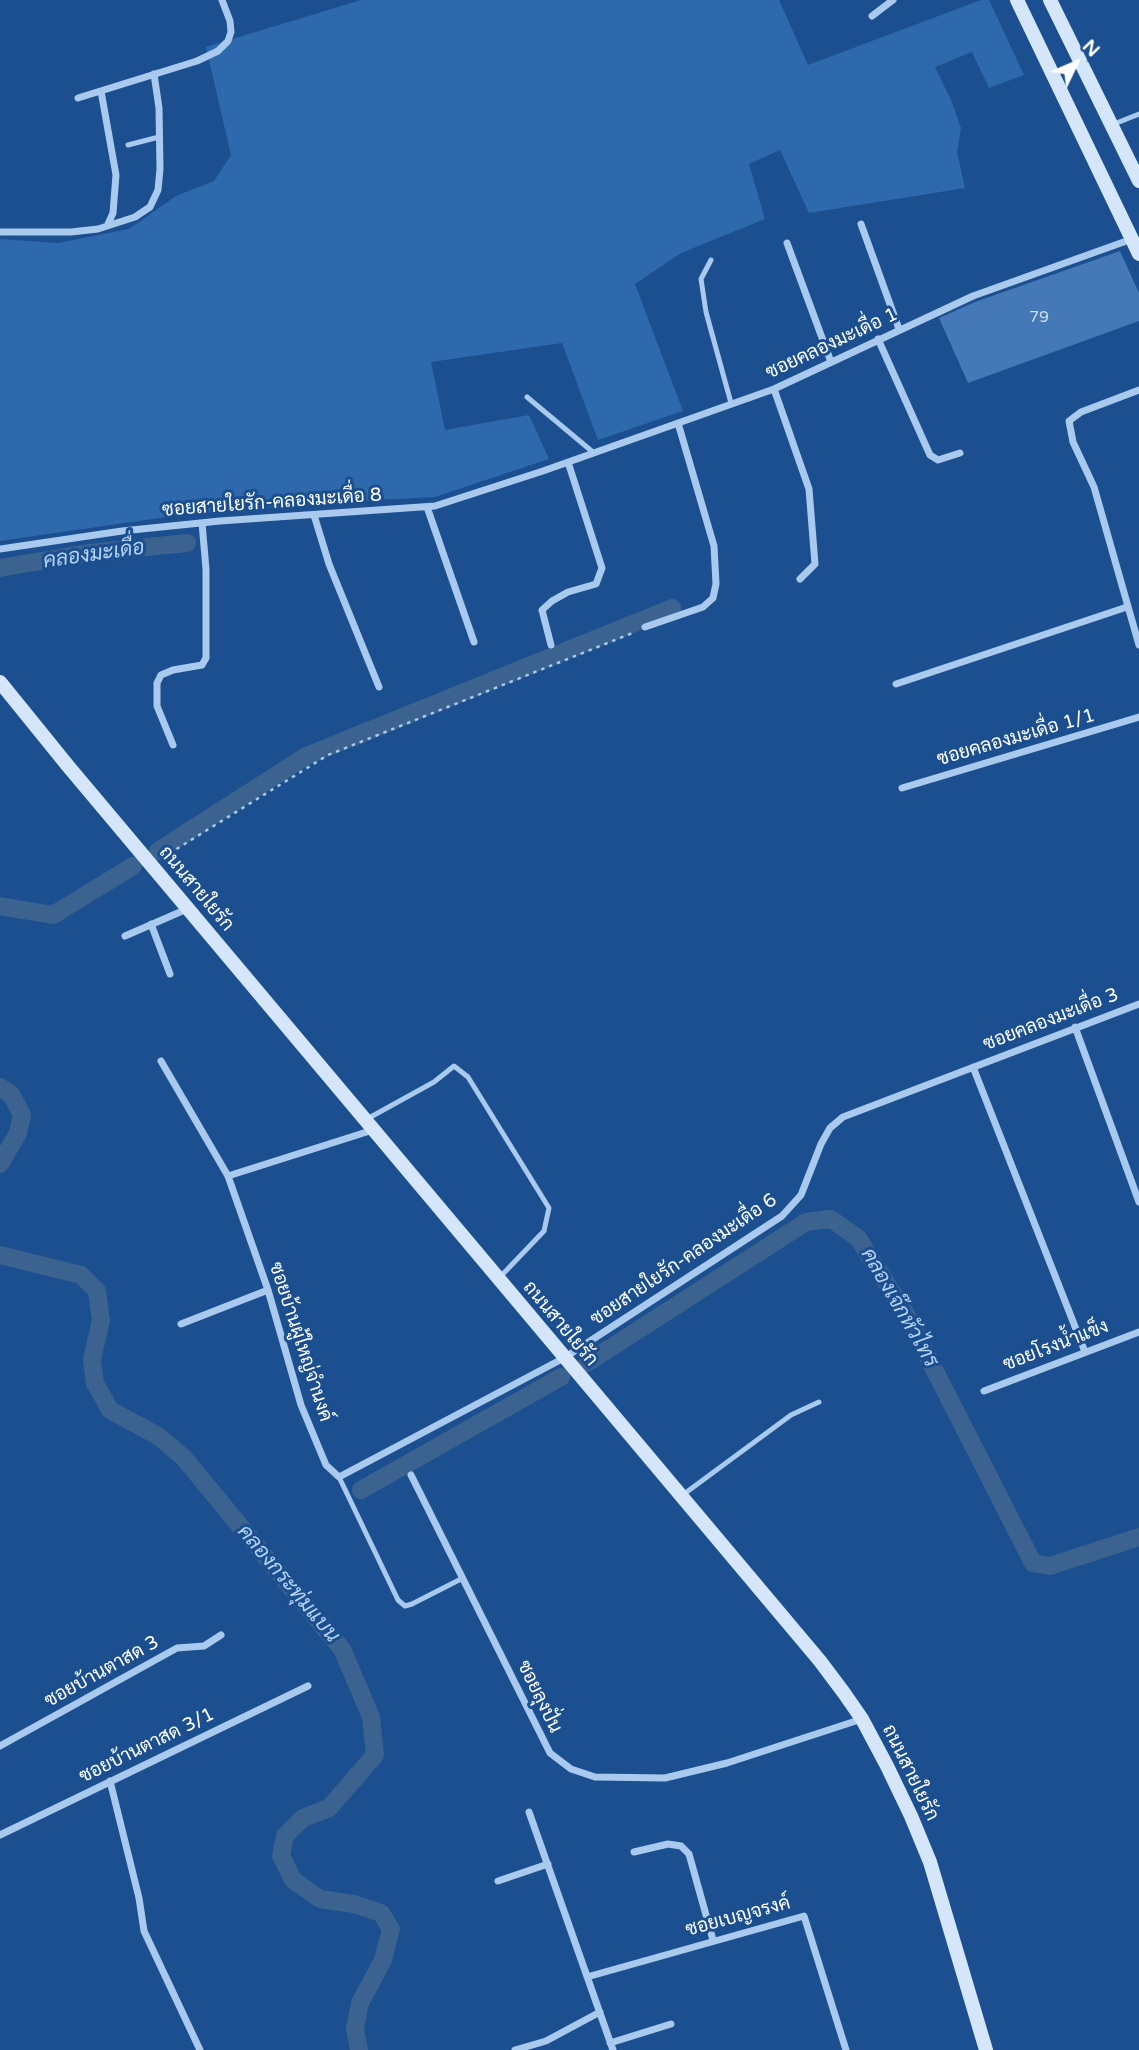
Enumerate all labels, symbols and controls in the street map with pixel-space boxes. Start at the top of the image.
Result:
north arrow [1041,28,1111,98]
text: N [1078,35,1104,62]
street label: ซอยคลองมะเดื่อ 1 [762,303,902,385]
house number: 79 [1029,308,1049,328]
street label: ซอยสายใยรัก-คลองมะเดื่อ 8 [161,484,383,522]
water label: คลองมะเดื่อ [42,535,146,575]
street label: ซอยคลองมะเดื่อ 1/1 [934,705,1098,771]
street label: ถนนสายใยรัก [154,842,238,936]
street label: ซอยคลองมะเดื่อ 3 [980,984,1122,1056]
street label: ซอยสายใยรัก-คลองมะเดื่อ 6 [586,1189,782,1331]
water label: คลองเจ๊กหัวไทร [855,1244,943,1372]
street label: ซอยบ้านผู้ใหญ่จำนงค์ [263,1259,337,1425]
street label: ถนนสายใยรัก [518,1277,602,1371]
street label: ซอยโรงน้ำแข็ง [1000,1315,1112,1377]
water label: คลองกระทุ่มแบน [231,1520,345,1648]
street label: ซอยบ้านตาสด 3 [41,1631,163,1713]
street label: ซอยลุงปั่น [512,1657,566,1737]
street label: ซอยบ้านตาสด 3/1 [76,1703,218,1789]
street label: ถนนสายใยรัก [877,1721,943,1825]
street label: ซอยเบญจรงค์ [683,1892,793,1942]

